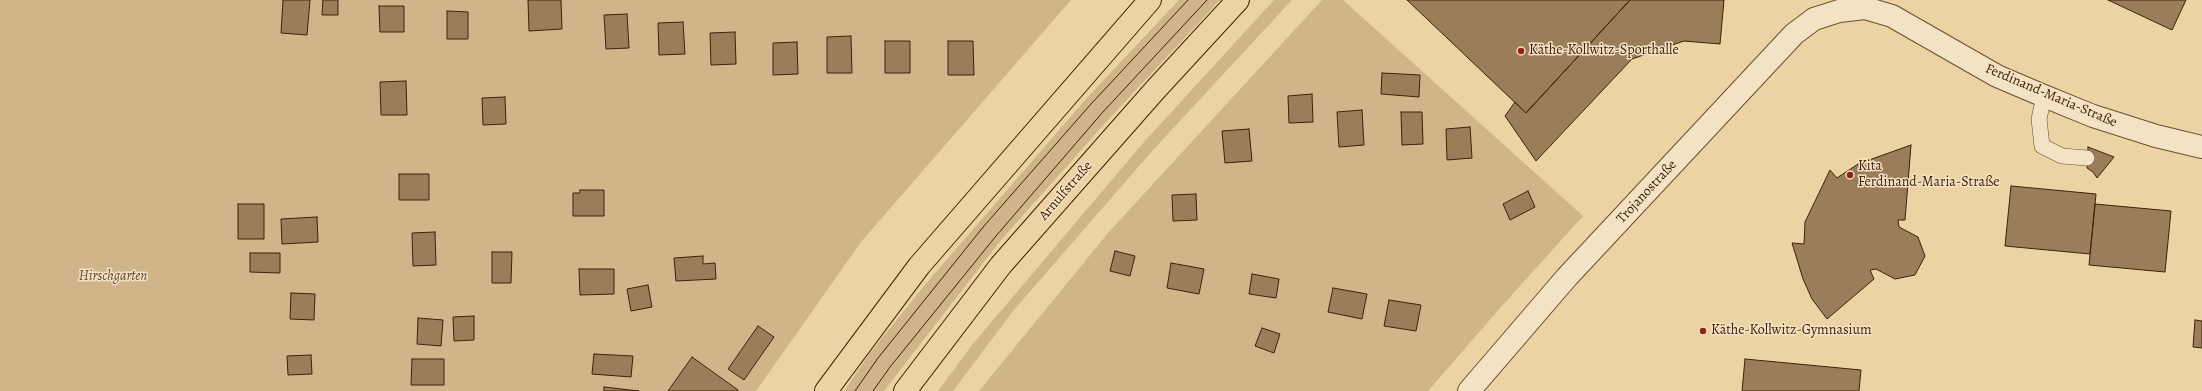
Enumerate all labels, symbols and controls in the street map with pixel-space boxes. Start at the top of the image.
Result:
place label: Käthe-Kollwitz-Sporthalle [1529,43,1679,59]
marker: Käthe-Kollwitz-Sporthalle [1516,46,1526,56]
street label: Ferdinand-Maria-Straße [1983,61,2119,131]
street label: Trojanostraße [1613,157,1681,227]
street label: Arnulfstraße [1036,158,1096,224]
place label: Kita Ferdinand-Maria-Straße [1858,159,2000,192]
marker: Kita Ferdinand-Maria-Straße [1845,170,1855,180]
park label: Hirschgarten [79,269,147,285]
place label: Käthe-Kollwitz-Gymnasium [1711,323,1872,339]
marker: Käthe-Kollwitz-Gymnasium [1698,326,1708,336]

